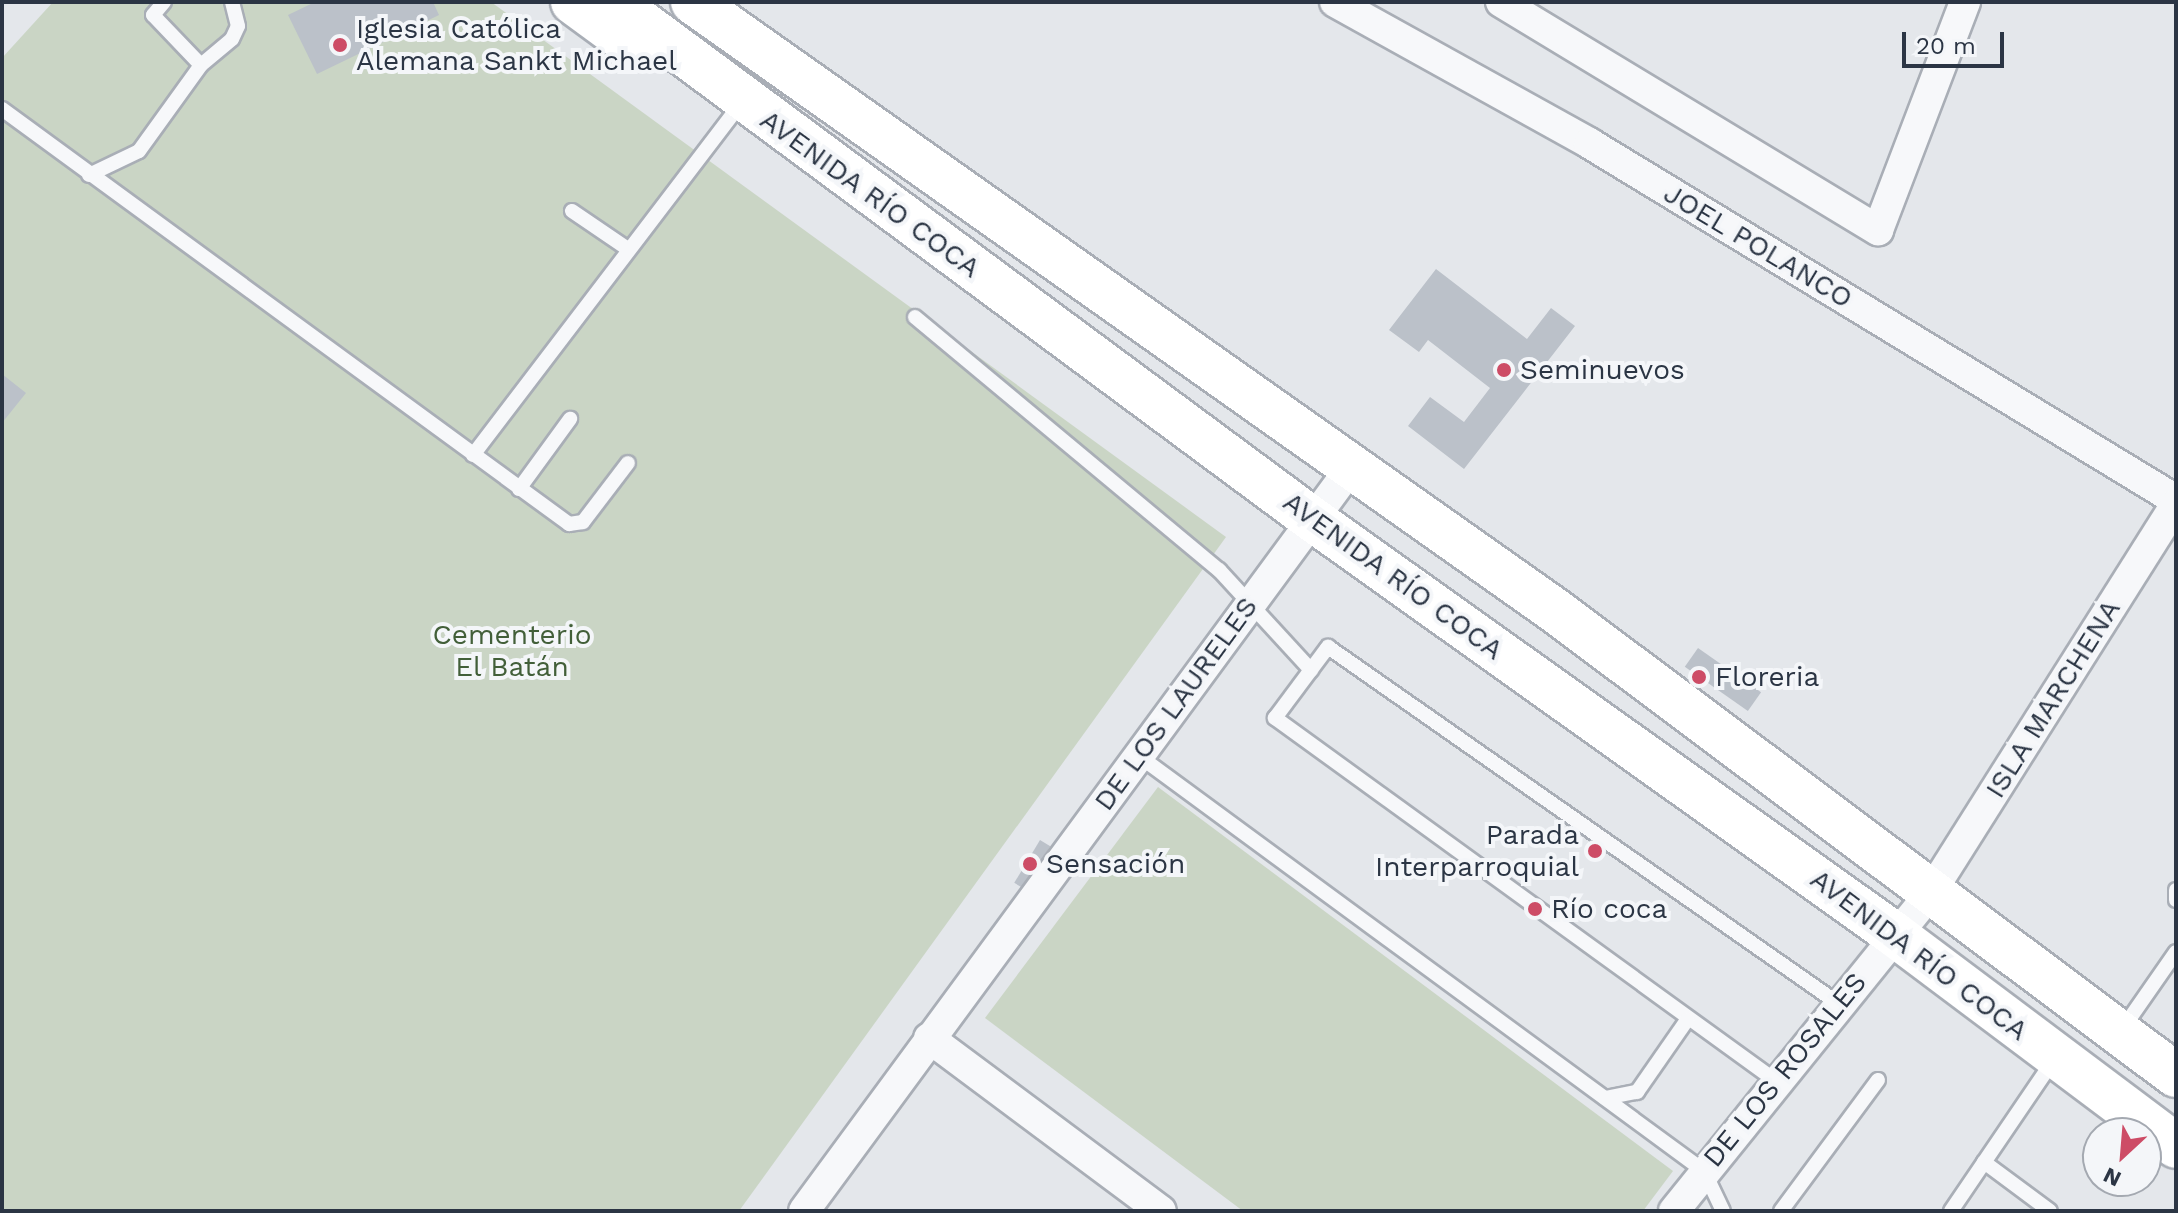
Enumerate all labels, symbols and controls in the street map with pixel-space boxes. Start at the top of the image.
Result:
place label: Iglesia Católica Alemana Sankt Michael [356,12,677,78]
scale bar [1906,16,2008,66]
text: 20 m [1916,32,1976,60]
marker: Iglesia Católica Alemana Sankt Michael [331,36,349,54]
street label: AVENIDA RÍO COCA [753,103,987,285]
street label: JOEL POLANCO [1657,176,1859,316]
place label: Seminuevos [1520,353,1685,387]
marker: Seminuevos [1495,361,1513,379]
street label: AVENIDA RÍO COCA [1276,485,1510,667]
street label: DE LOS LAURELES [1087,591,1265,817]
street label: ISLA MARCHENA [1978,593,2128,805]
park label: Cementerio El Batán [433,618,591,684]
place label: Floreria [1715,660,1819,694]
marker: Floreria [1690,668,1708,686]
place label: Parada Interparroquial [1375,818,1579,884]
marker: Parada Interparroquial [1586,842,1604,860]
place label: Sensación [1046,847,1185,881]
marker: Sensación [1021,855,1039,873]
street label: AVENIDA RÍO COCA [1803,862,2035,1048]
place label: Río coca [1551,892,1667,926]
marker: Río coca [1526,900,1544,918]
street label: DE LOS ROSALES [1696,966,1874,1174]
north arrow [2082,1117,2162,1197]
text: N [2099,1162,2125,1192]

